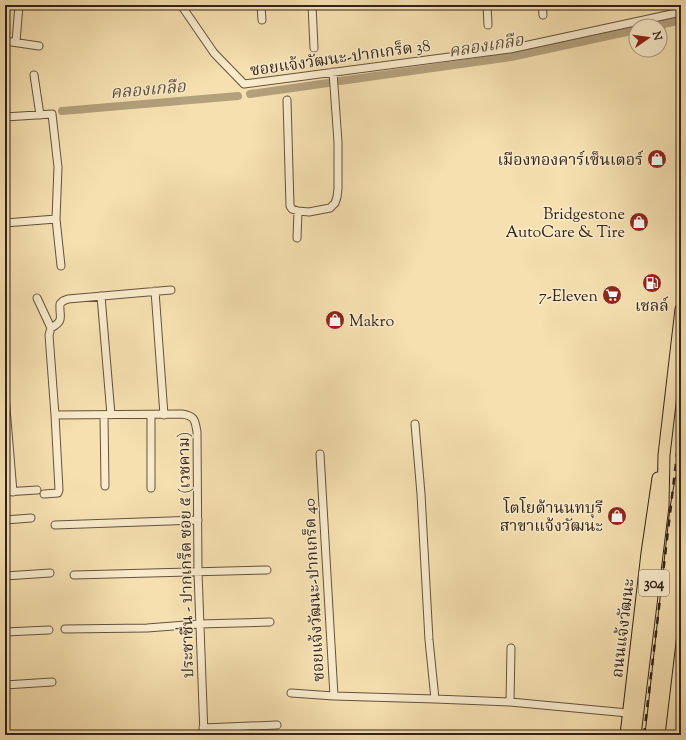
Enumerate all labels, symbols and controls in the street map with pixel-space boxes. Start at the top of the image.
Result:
north arrow [628,18,668,58]
water label: คลองเกลือ [447,29,527,65]
text: N [648,29,666,42]
street label: ซอยแจ้งวัฒนะ-ปากเกร็ด 38 [249,35,432,84]
water label: คลองเกลือ [109,76,188,106]
shop icon: เมืองทองคาร์เซ็นเตอร์ [646,148,668,170]
place label: เมืองทองคาร์เซ็นเตอร์ [497,150,644,173]
place label: Bridgestone AutoCare & Tire [505,204,625,245]
shop icon: Bridgestone AutoCare & Tire [628,211,650,233]
fuel station icon: เชลล์ [641,272,663,294]
supermarket icon: 7-Eleven [601,284,623,306]
place label: 7-Eleven [539,286,599,309]
place label: เชลล์ [635,296,669,319]
shop icon: Makro [324,309,346,331]
place label: Makro [349,311,394,334]
street label: ประชาชื่น - ปากเกร็ด ซอย ๕ (เวชคาม) [172,432,201,678]
place label: โตโยต้านนทบุรี สาขาแจ้งวัฒนะ [500,497,603,539]
street label: ซอยแจ้งวัฒนะ-ปากเกร็ด 40 [299,498,332,682]
shop icon: โตโยต้านนทบุรี สาขาแจ้งวัฒนะ [606,505,628,527]
road number: 304 [639,570,669,596]
street label: ถนนแจ้งวัฒนะ [607,577,642,679]

